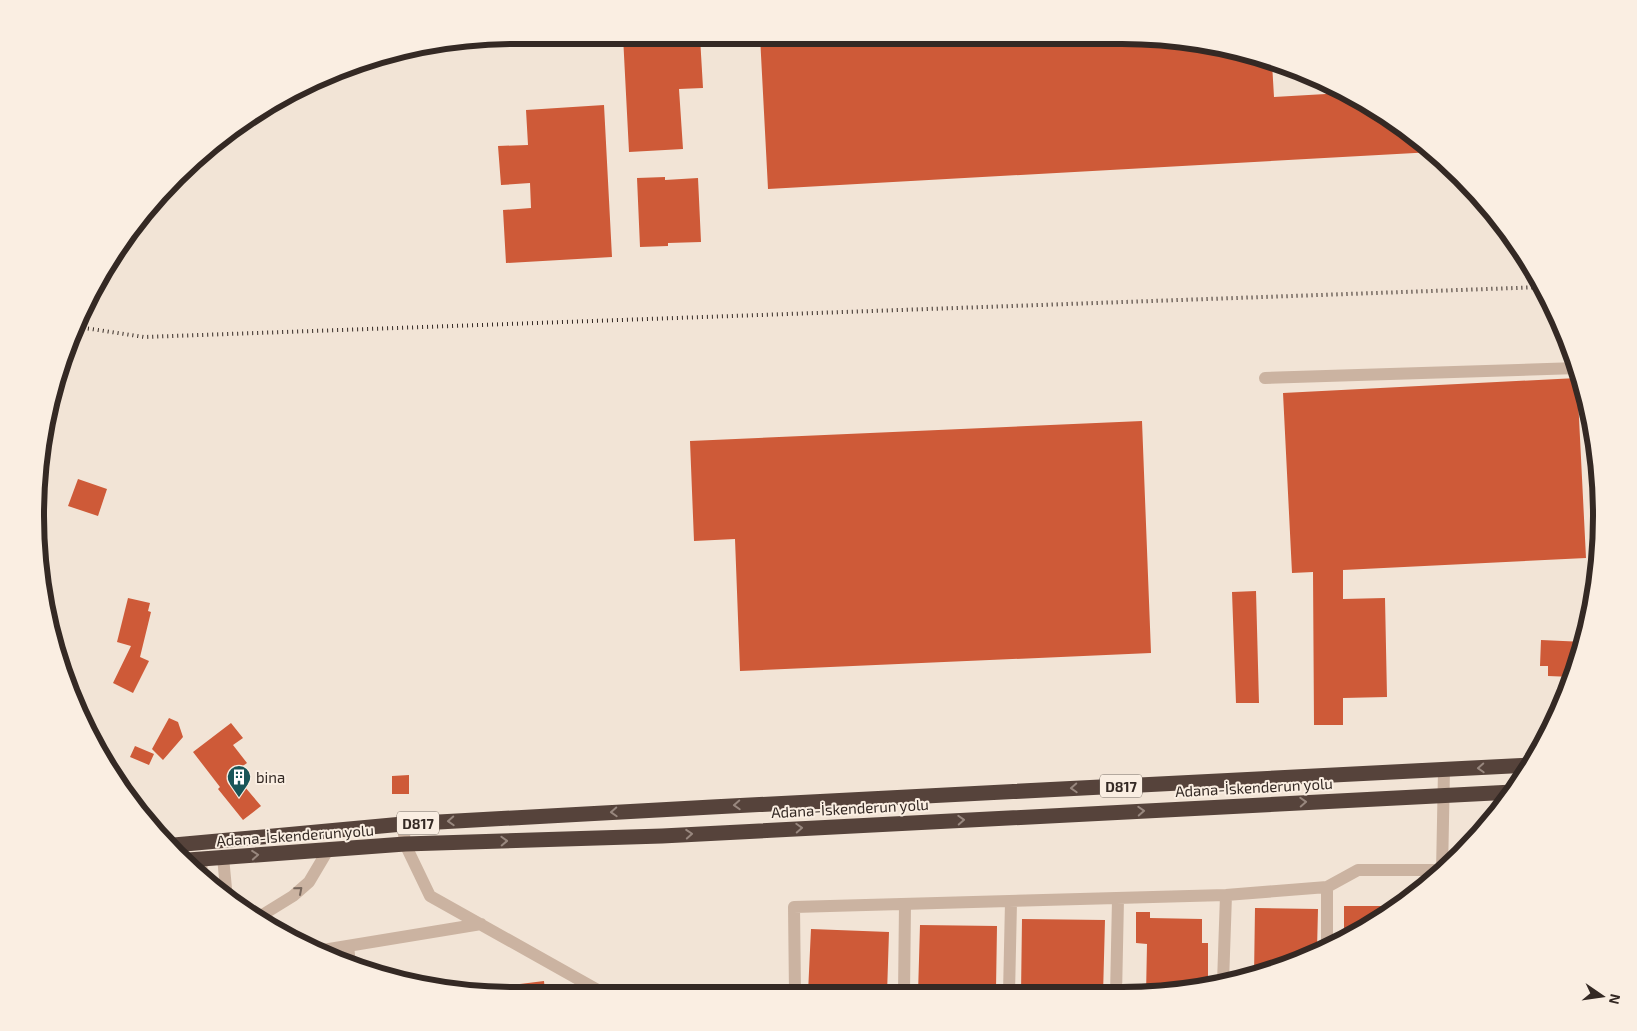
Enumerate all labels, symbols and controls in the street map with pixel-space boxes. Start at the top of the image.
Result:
one-way arrow [1476,762,1484,773]
building icon: bina [226,764,252,798]
place label: bina [256,768,285,786]
road number: D817 [1100,774,1142,798]
street label: Adana-İskenderun yolu [1175,774,1333,800]
one-way arrow [1069,783,1077,794]
street label: Adana-İskenderun yolu [771,795,929,821]
one-way arrow [1299,797,1307,808]
one-way arrow [732,800,740,811]
one-way arrow [1137,805,1145,816]
one-way arrow [609,807,617,818]
road number: D817 [397,811,439,834]
one-way arrow [957,814,965,825]
one-way arrow [447,816,455,827]
street label: Adana-İskenderun yolu [216,821,374,849]
one-way arrow [796,823,803,833]
one-way arrow [685,829,693,840]
one-way arrow [500,836,508,846]
one-way arrow [251,850,259,861]
one-way arrow [294,887,303,896]
north arrow [1577,971,1627,1021]
text: N [1606,992,1625,1006]

